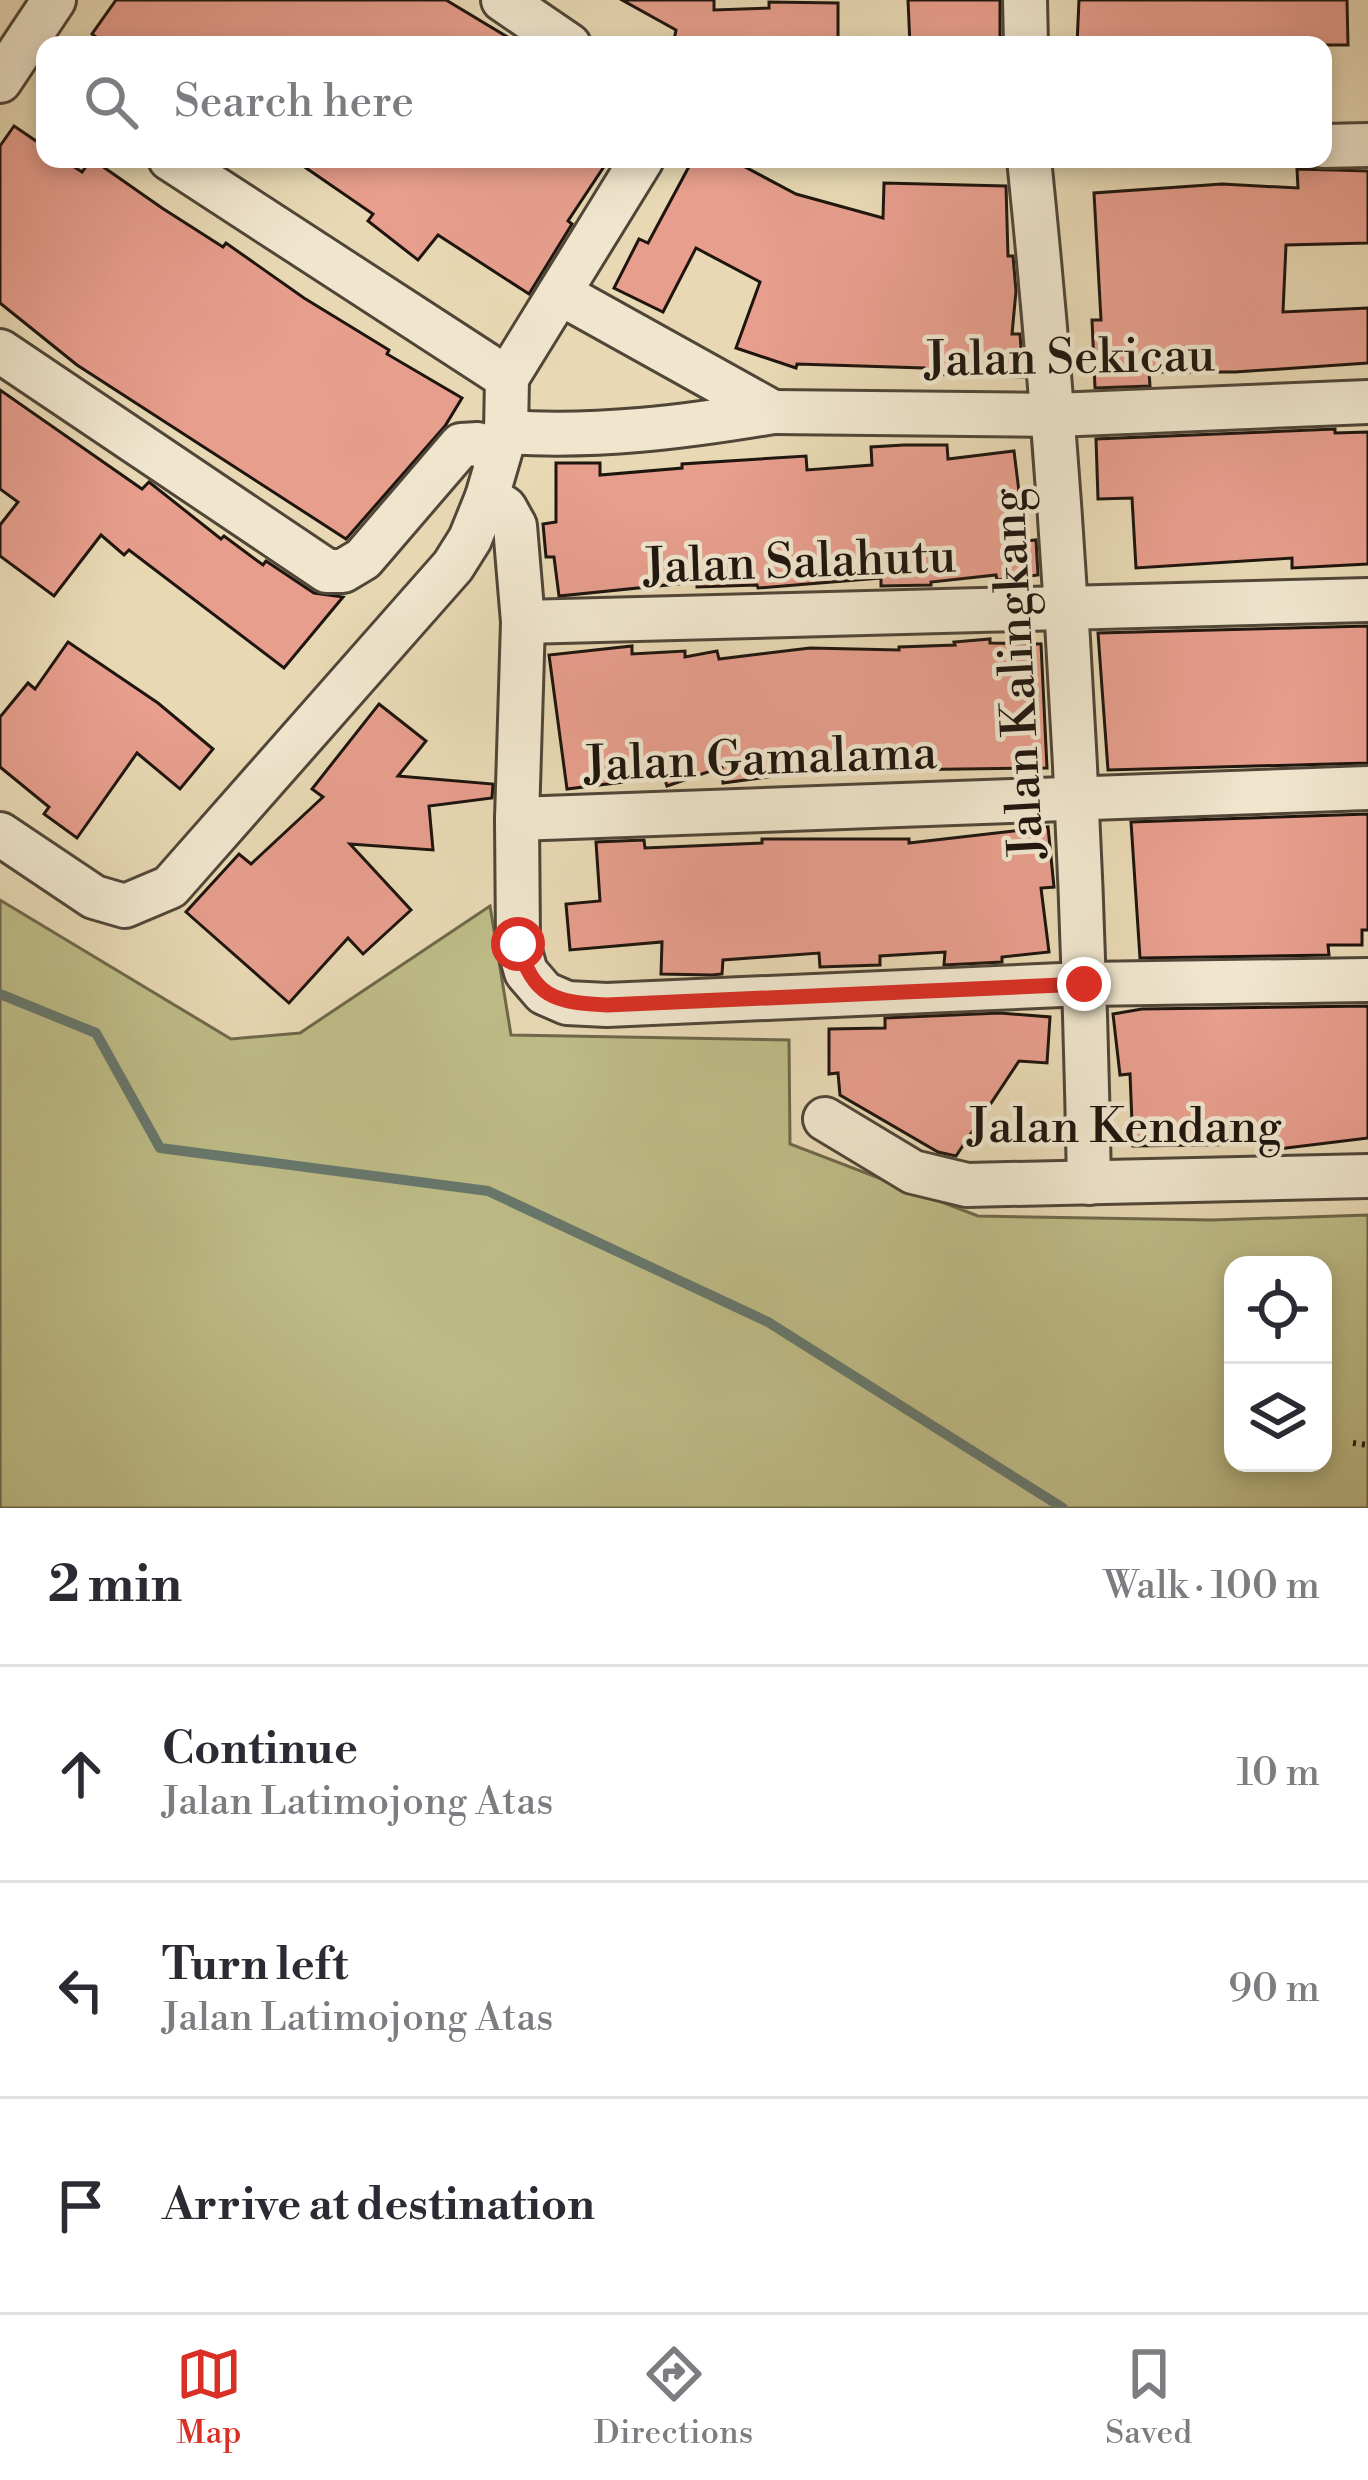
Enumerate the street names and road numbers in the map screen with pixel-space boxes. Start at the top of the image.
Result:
street label: Jalan Sekicau [922,326,1216,392]
street label: Jalan Kalingkang [979,486,1059,862]
street label: Jalan Salahutu [641,528,957,599]
street label: Jalan Gamalama [582,724,939,796]
street label: Jalan Kendang [966,1098,1282,1158]

